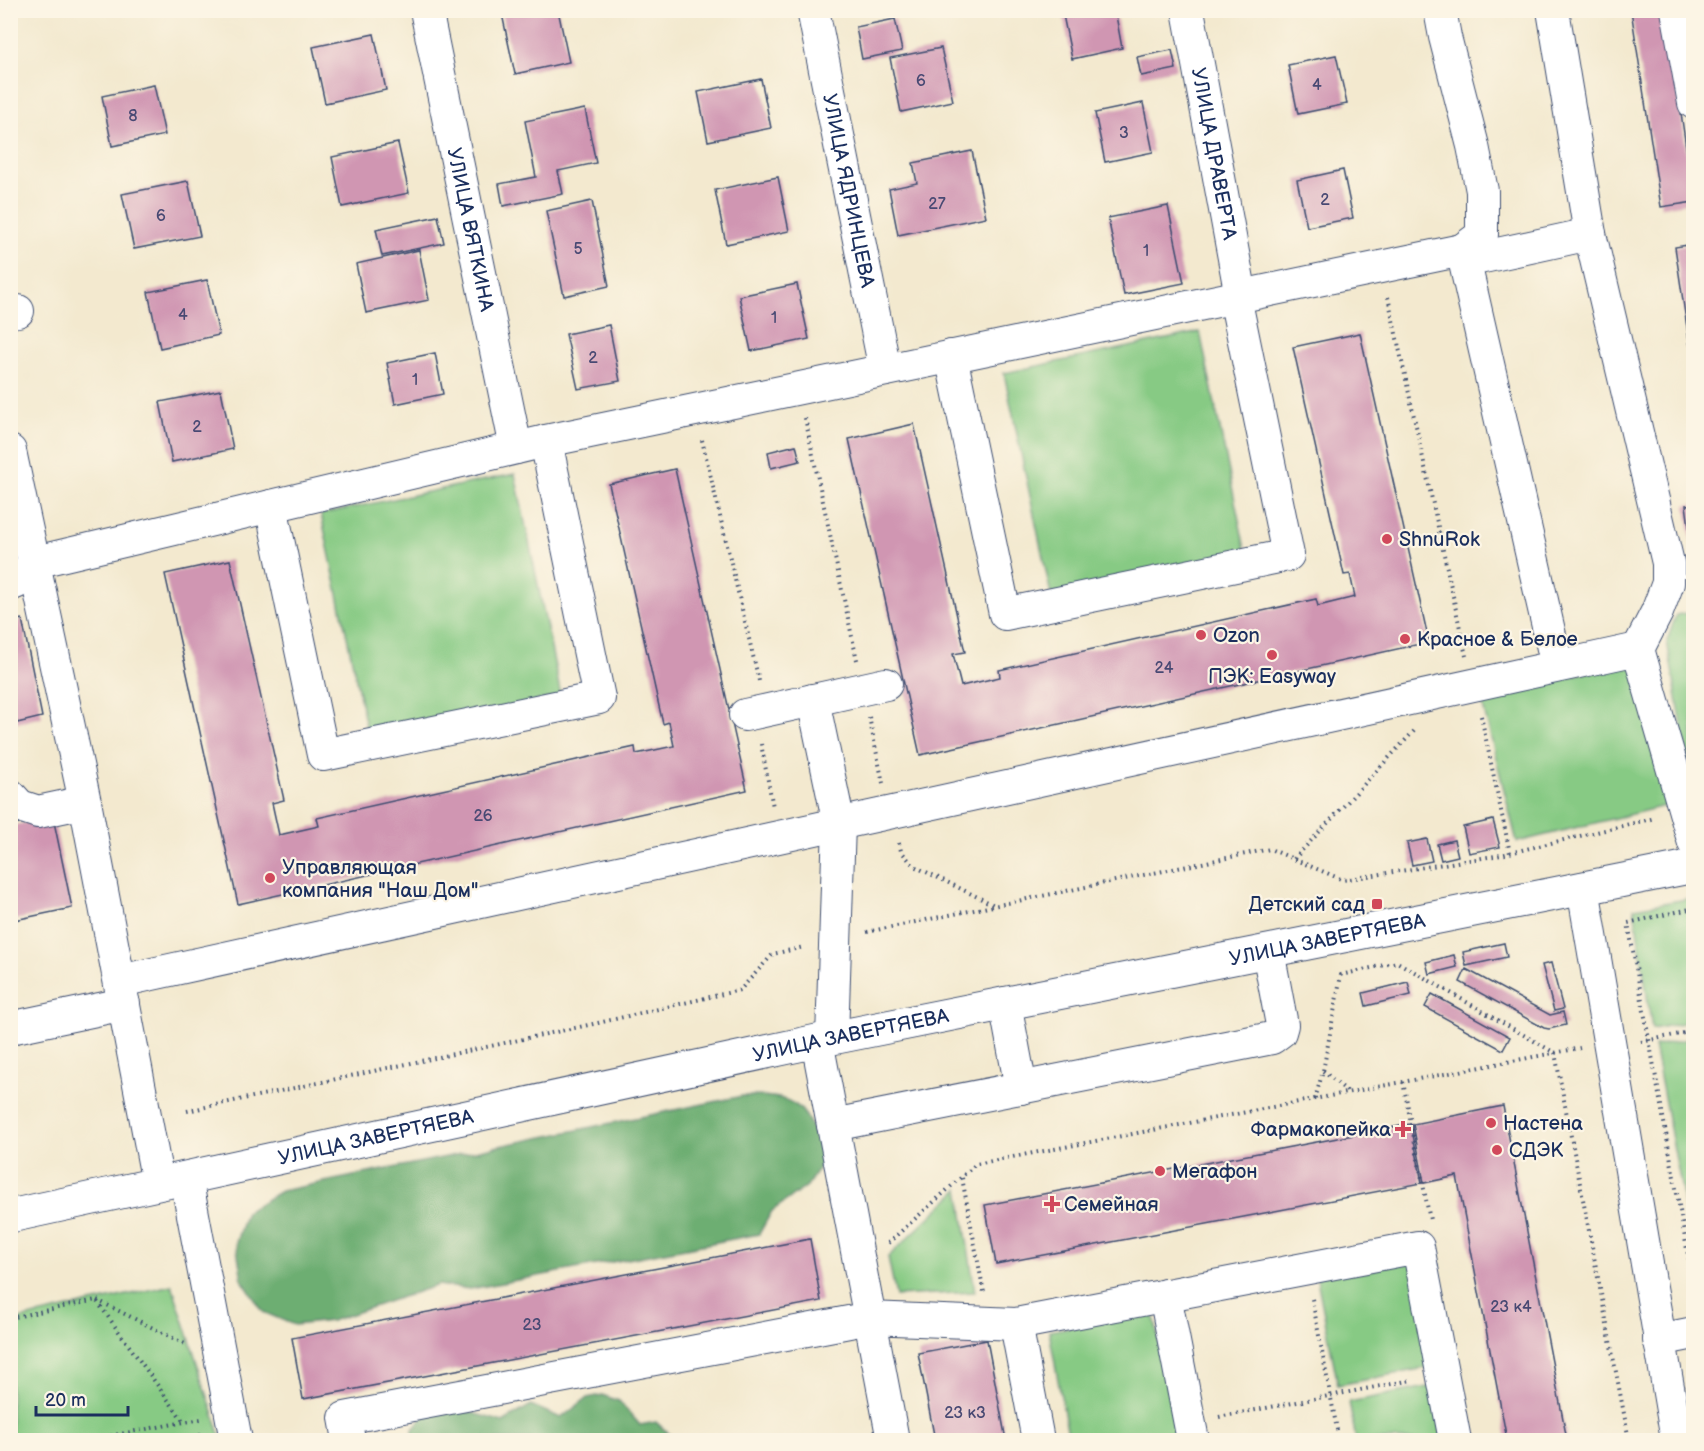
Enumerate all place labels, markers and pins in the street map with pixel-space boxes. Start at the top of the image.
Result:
place label: ShnuRok [1399,528,1480,552]
marker: ShnuRok [1380,532,1394,546]
place label: Ozon [1213,624,1260,648]
marker: Ozon [1194,628,1208,642]
place label: Красное & Белое [1417,628,1578,652]
marker: Красное & Белое [1398,632,1412,646]
marker: ПЭК: Easyway [1265,648,1279,662]
place label: ПЭК: Easyway [1208,665,1336,689]
place label: Управляющая компания "Наш Дом" [282,856,478,903]
marker: Управляющая компания "Наш Дом" [263,871,277,885]
place label: Детский сад [1249,893,1365,917]
marker: Детский сад [1370,897,1384,911]
place label: Настена [1503,1112,1583,1136]
marker: Настена [1484,1116,1498,1130]
place label: Фармакопейка [1250,1118,1391,1142]
marker: Фармакопейка [1396,1122,1410,1136]
place label: СДЭК [1509,1139,1563,1163]
marker: СДЭК [1490,1143,1504,1157]
place label: Мегафон [1172,1160,1258,1184]
marker: Мегафон [1153,1164,1167,1178]
place label: Семейная [1064,1193,1159,1217]
marker: Семейная [1045,1197,1059,1211]

